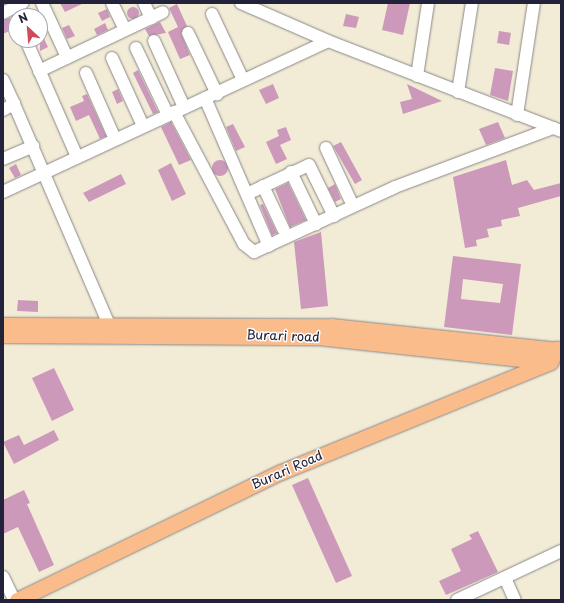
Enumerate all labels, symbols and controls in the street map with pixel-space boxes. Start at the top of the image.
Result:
north arrow [8,8,48,48]
text: N [15,8,31,27]
street label: Burari road [246,327,320,345]
street label: Burari Road [249,447,325,493]

